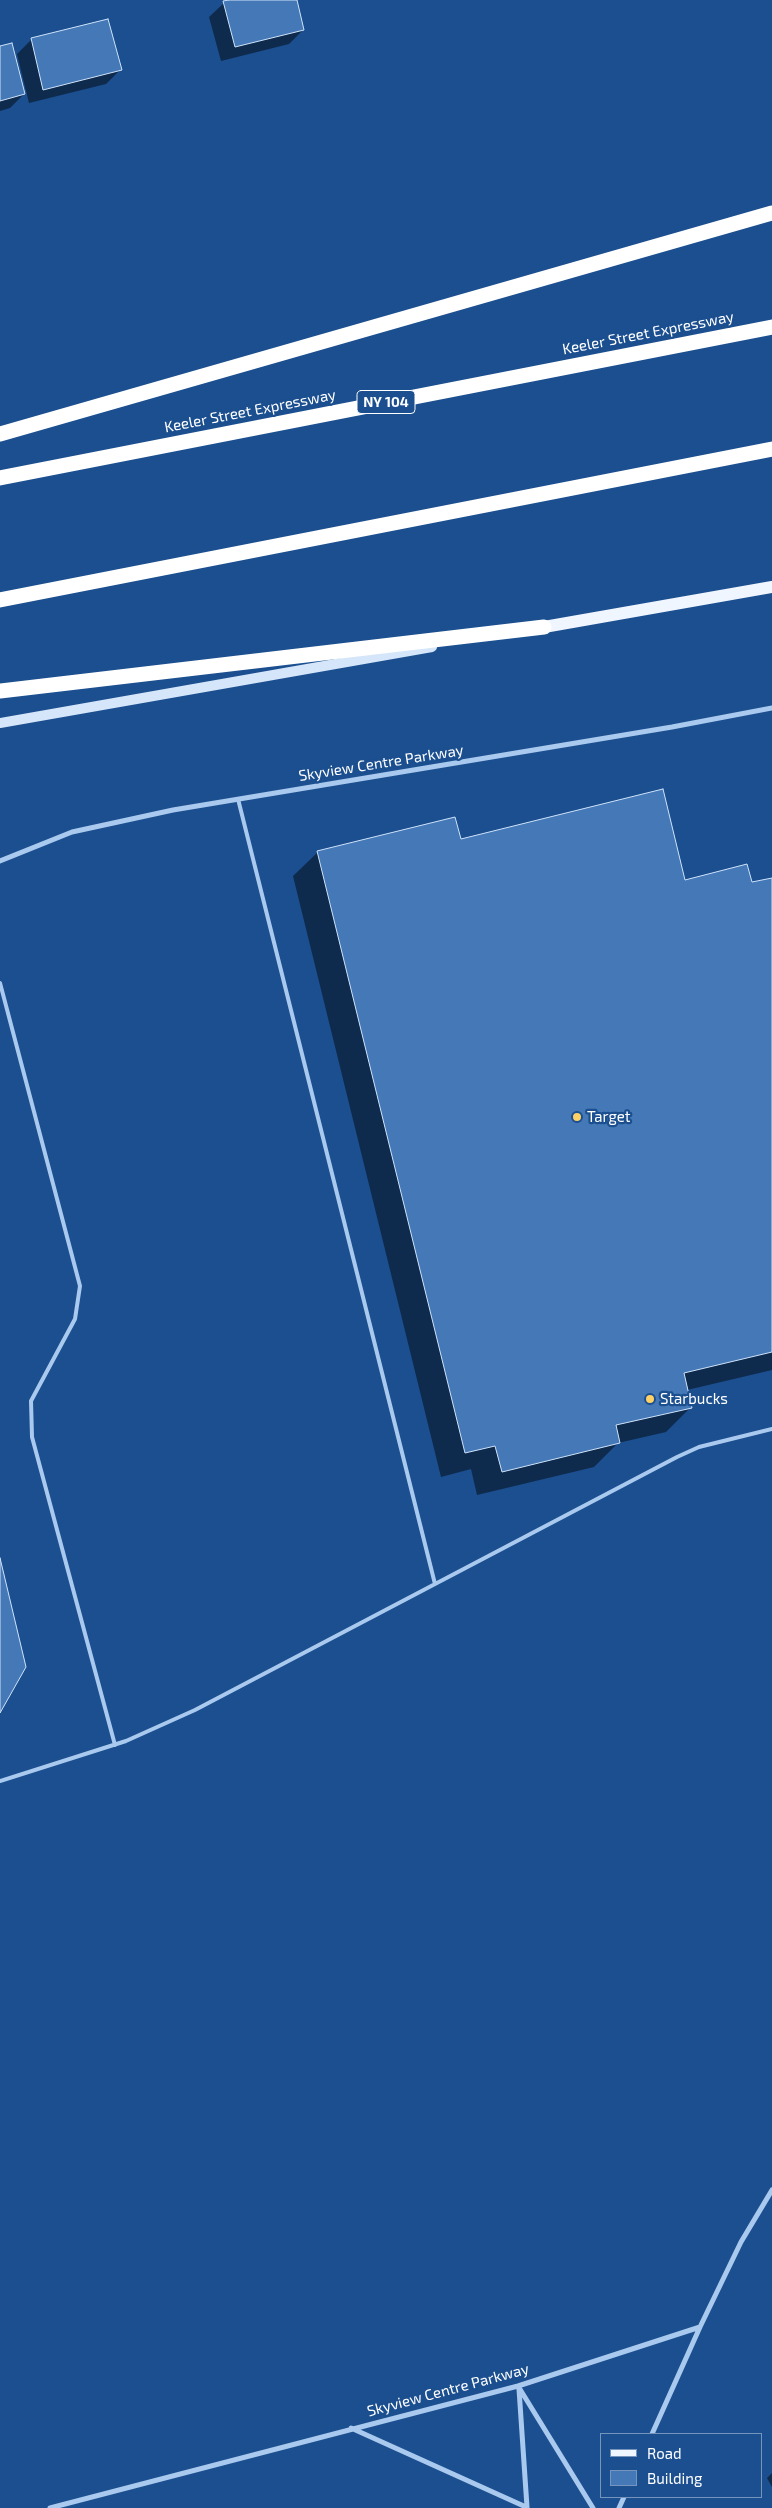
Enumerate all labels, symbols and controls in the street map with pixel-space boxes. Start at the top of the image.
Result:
street label: Keeler Street Expressway [561,308,735,358]
street label: Keeler Street Expressway [163,386,337,436]
road number: NY 104 [357,391,415,414]
street label: Skyview Centre Parkway [297,741,465,785]
place label: Target [587,1108,631,1126]
marker: Target [571,1111,583,1123]
place label: Starbucks [660,1390,728,1408]
marker: Starbucks [644,1393,656,1405]
street label: Skyview Centre Parkway [365,2360,531,2420]
legend [600,2433,762,2498]
text: Road [647,2444,682,2462]
text: Building [647,2469,702,2487]

